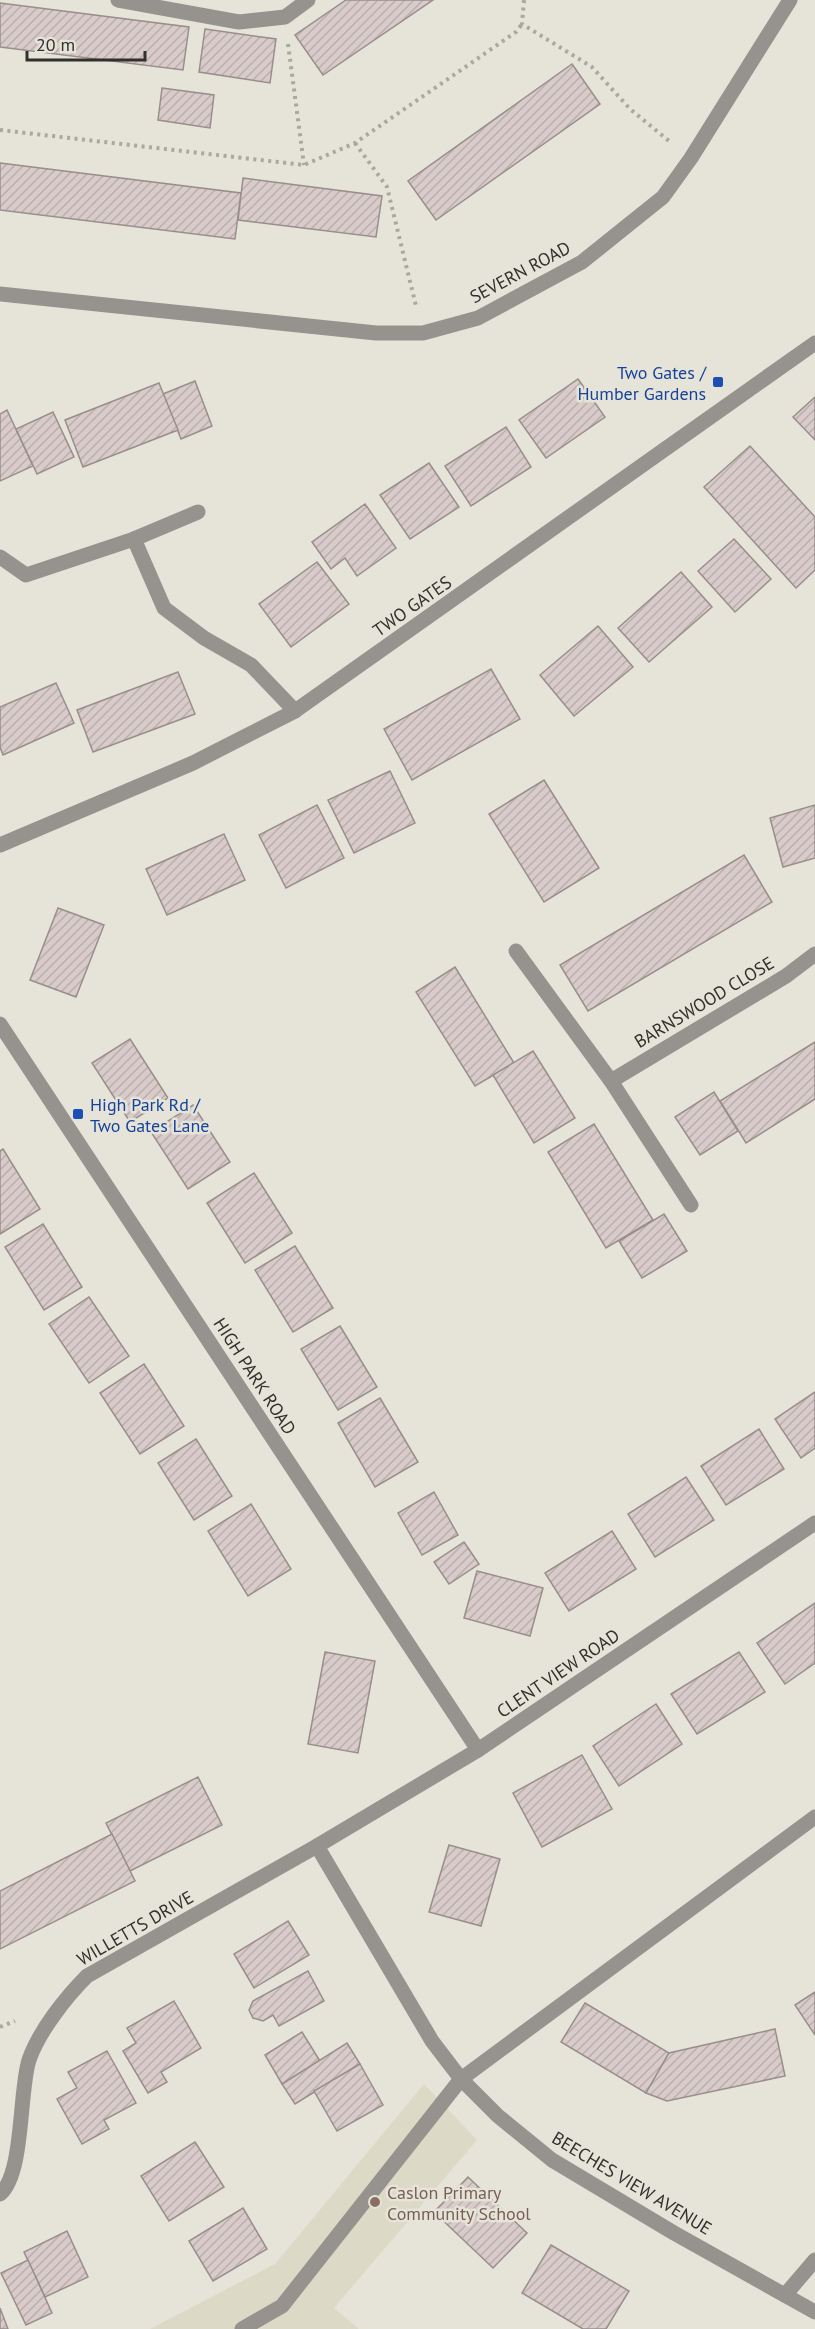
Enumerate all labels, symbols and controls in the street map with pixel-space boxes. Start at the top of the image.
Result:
scale bar [27,24,146,62]
text: 20 m [36,33,75,56]
street label: SEVERN ROAD [466,236,574,308]
place label: Two Gates / Humber Gardens [577,361,708,405]
marker: Two Gates / Humber Gardens [711,375,725,389]
street label: TWO GATES [368,570,456,642]
street label: BARNSWOOD CLOSE [630,951,778,1053]
place label: High Park Rd / Two Gates Lane [90,1093,209,1137]
marker: High Park Rd / Two Gates Lane [71,1107,85,1121]
street label: HIGH PARK ROAD [209,1313,301,1439]
street label: CLENT VIEW ROAD [492,1623,624,1723]
street label: WILLETTS DRIVE [73,1885,197,1971]
street label: BEECHES VIEW AVENUE [548,2126,716,2240]
place label: Caslon Primary Community School [387,2181,531,2225]
marker: Caslon Primary Community School [368,2195,382,2209]

